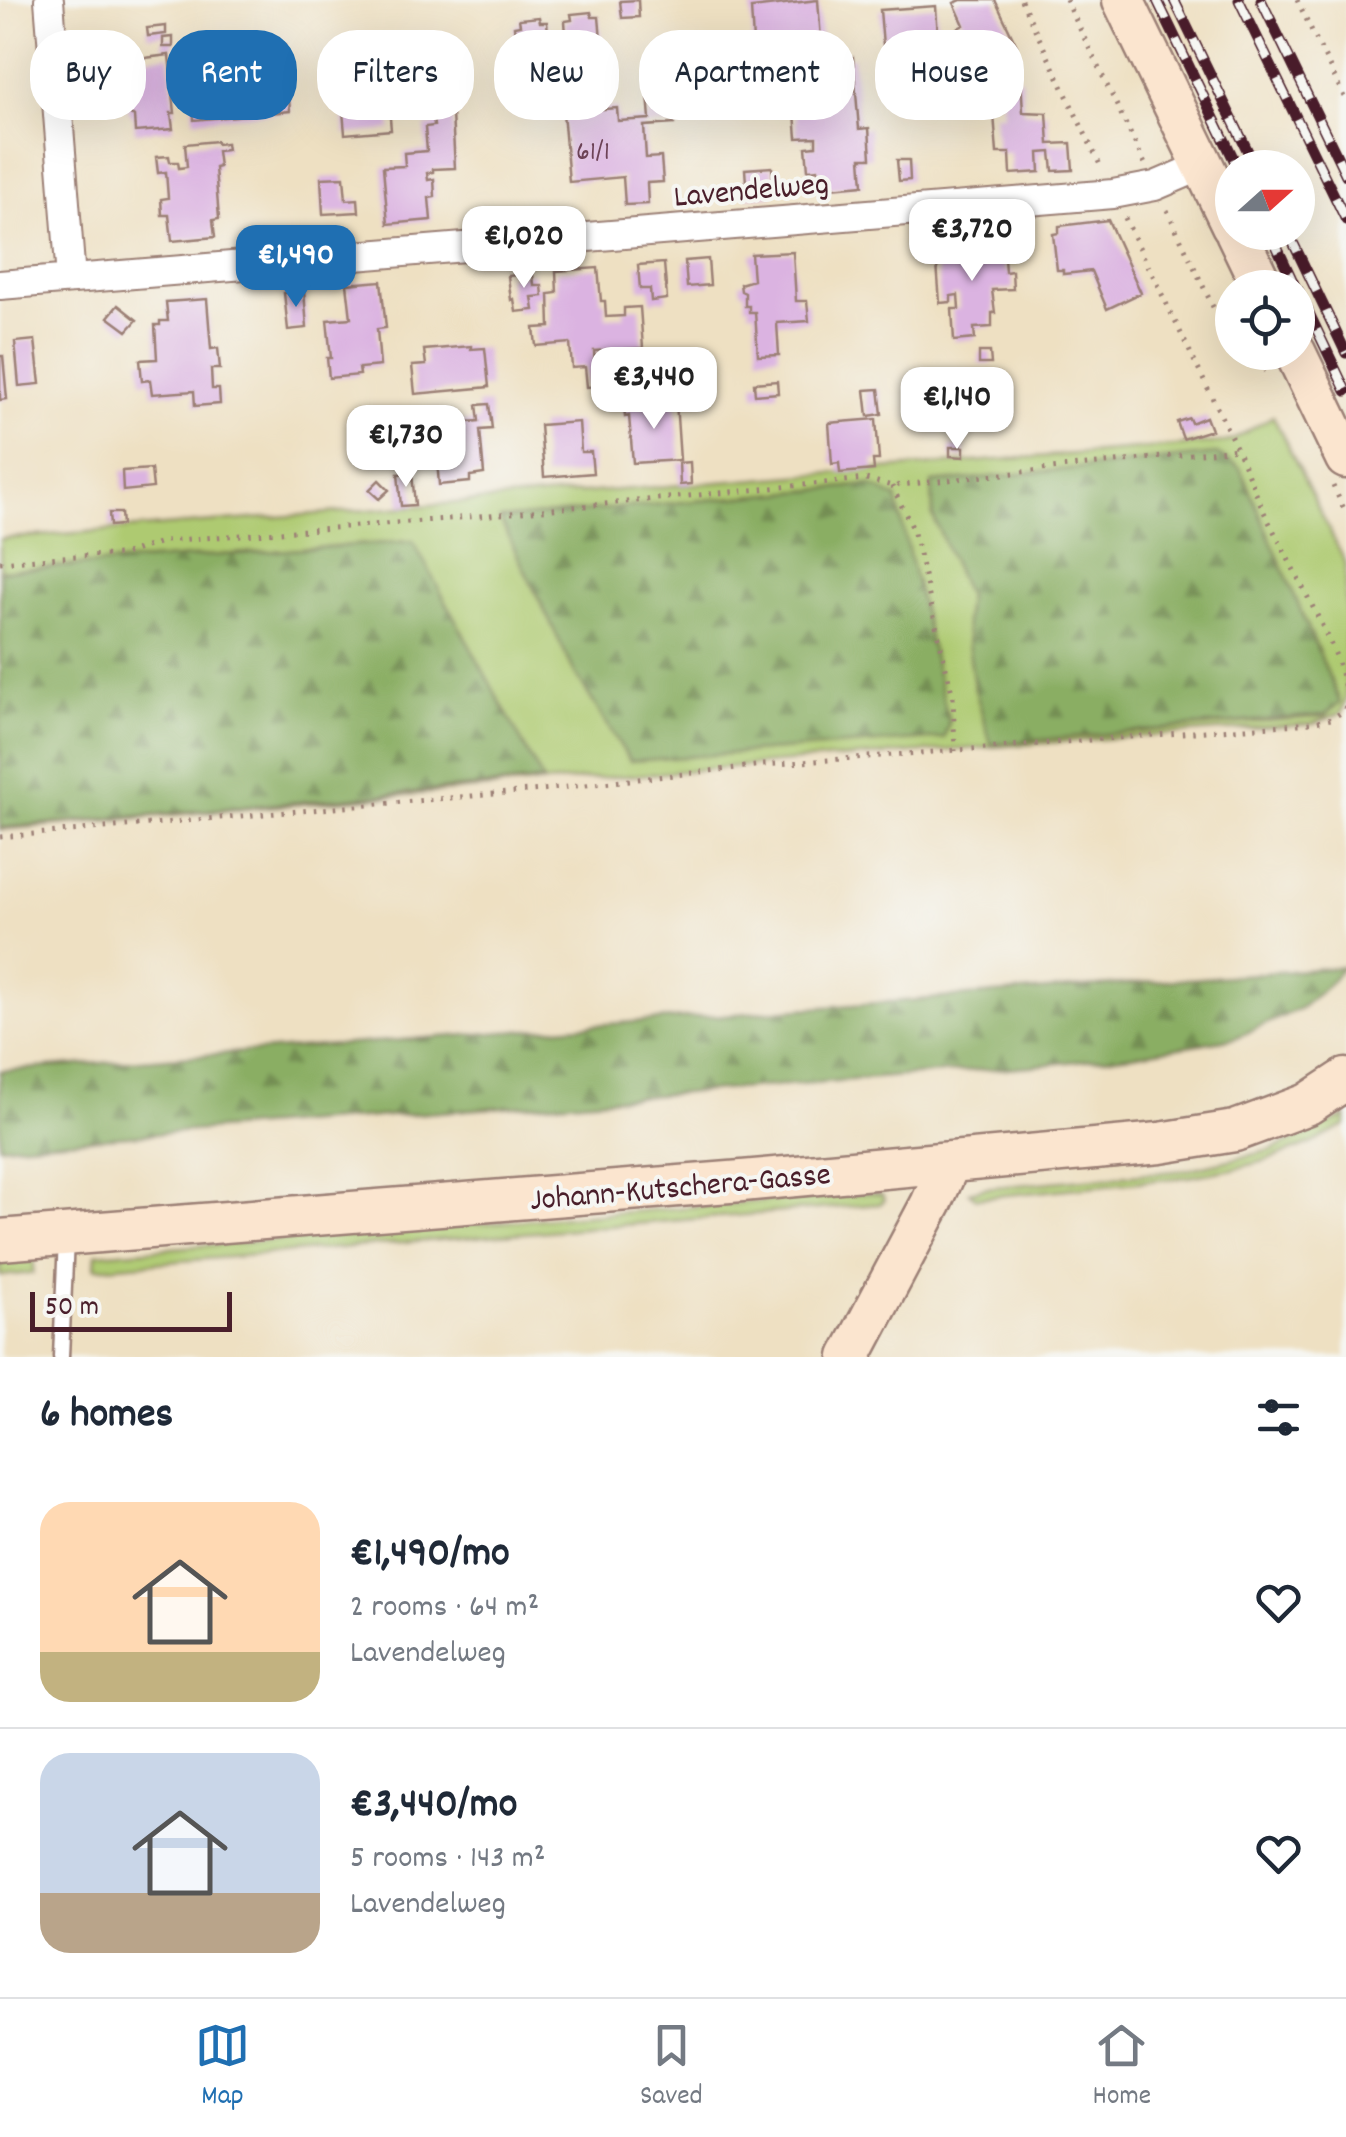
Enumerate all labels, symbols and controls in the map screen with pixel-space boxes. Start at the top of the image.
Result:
chip: Buy [30,30,146,120]
chip: Rent [166,30,297,120]
chip: Filters [317,30,474,120]
chip: New [494,30,619,120]
chip: Apartment [639,30,855,120]
chip: House [875,30,1024,120]
house number: 61/1 [576,134,610,174]
north arrow [1215,150,1315,250]
map controls [1215,150,1315,370]
street label: Lavendelweg [672,163,831,223]
pin: €3,720 [891,199,1053,284]
pin: €1,020 [443,206,605,291]
text: €3,720 [931,208,1013,254]
text: €1,020 [484,215,564,261]
pin: €1,490 [215,225,377,310]
text: €1,490 [258,234,334,280]
button: locate [1215,270,1315,370]
pin: €3,440 [573,347,735,432]
text: €3,440 [613,356,695,402]
pin: €1,140 [876,367,1038,452]
text: €1,140 [923,376,991,422]
pin: €1,730 [325,405,487,490]
text: €1,730 [369,414,443,460]
street label: Johann-Kutschera-Gasse [528,1154,833,1226]
scale bar [30,1287,232,1332]
text: 50 m [45,1289,99,1329]
text: 6 homes [40,1387,173,1447]
icon: filters [1251,1390,1306,1445]
text: €1,490/mo [350,1526,510,1586]
icon: home [120,1542,240,1662]
icon: heart [1251,1575,1306,1630]
text: 2 rooms · 64 m² [350,1586,539,1632]
text: Lavendelweg [350,1632,506,1678]
text: €3,440/mo [350,1777,517,1837]
icon: home [120,1793,240,1913]
icon: heart [1251,1826,1306,1881]
text: 5 rooms · 143 m² [350,1837,545,1883]
text: Lavendelweg [350,1883,506,1929]
tab: Map [195,2018,250,2118]
tab: Saved [640,2018,703,2118]
tab: Home [1093,2018,1151,2118]

